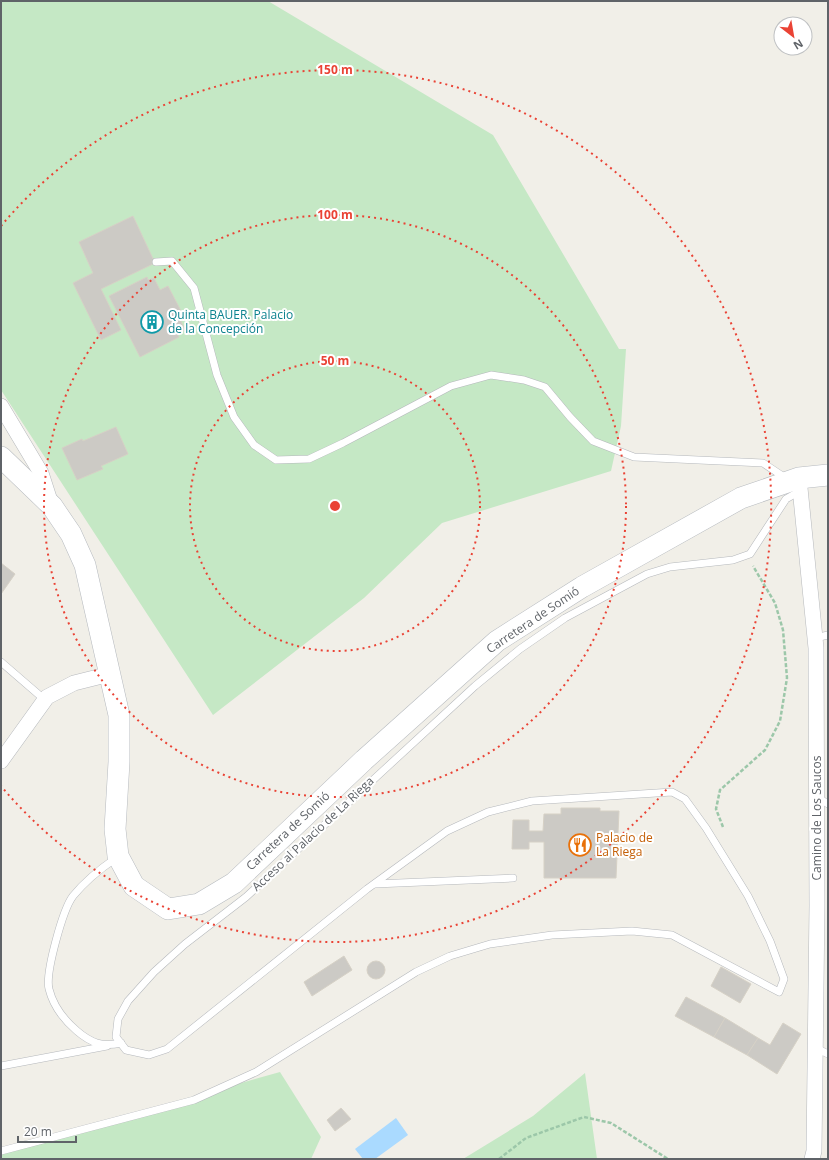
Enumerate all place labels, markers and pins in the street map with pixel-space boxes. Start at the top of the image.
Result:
place label: Quinta BAUER. Palacio de la Concepción [168,306,293,337]
building icon: Quinta BAUER. Palacio de la Concepción [139,309,165,335]
centre of rings [328,499,342,513]
place label: Palacio de La Riega [596,829,653,860]
restaurant icon: Palacio de La Riega [567,832,593,858]

